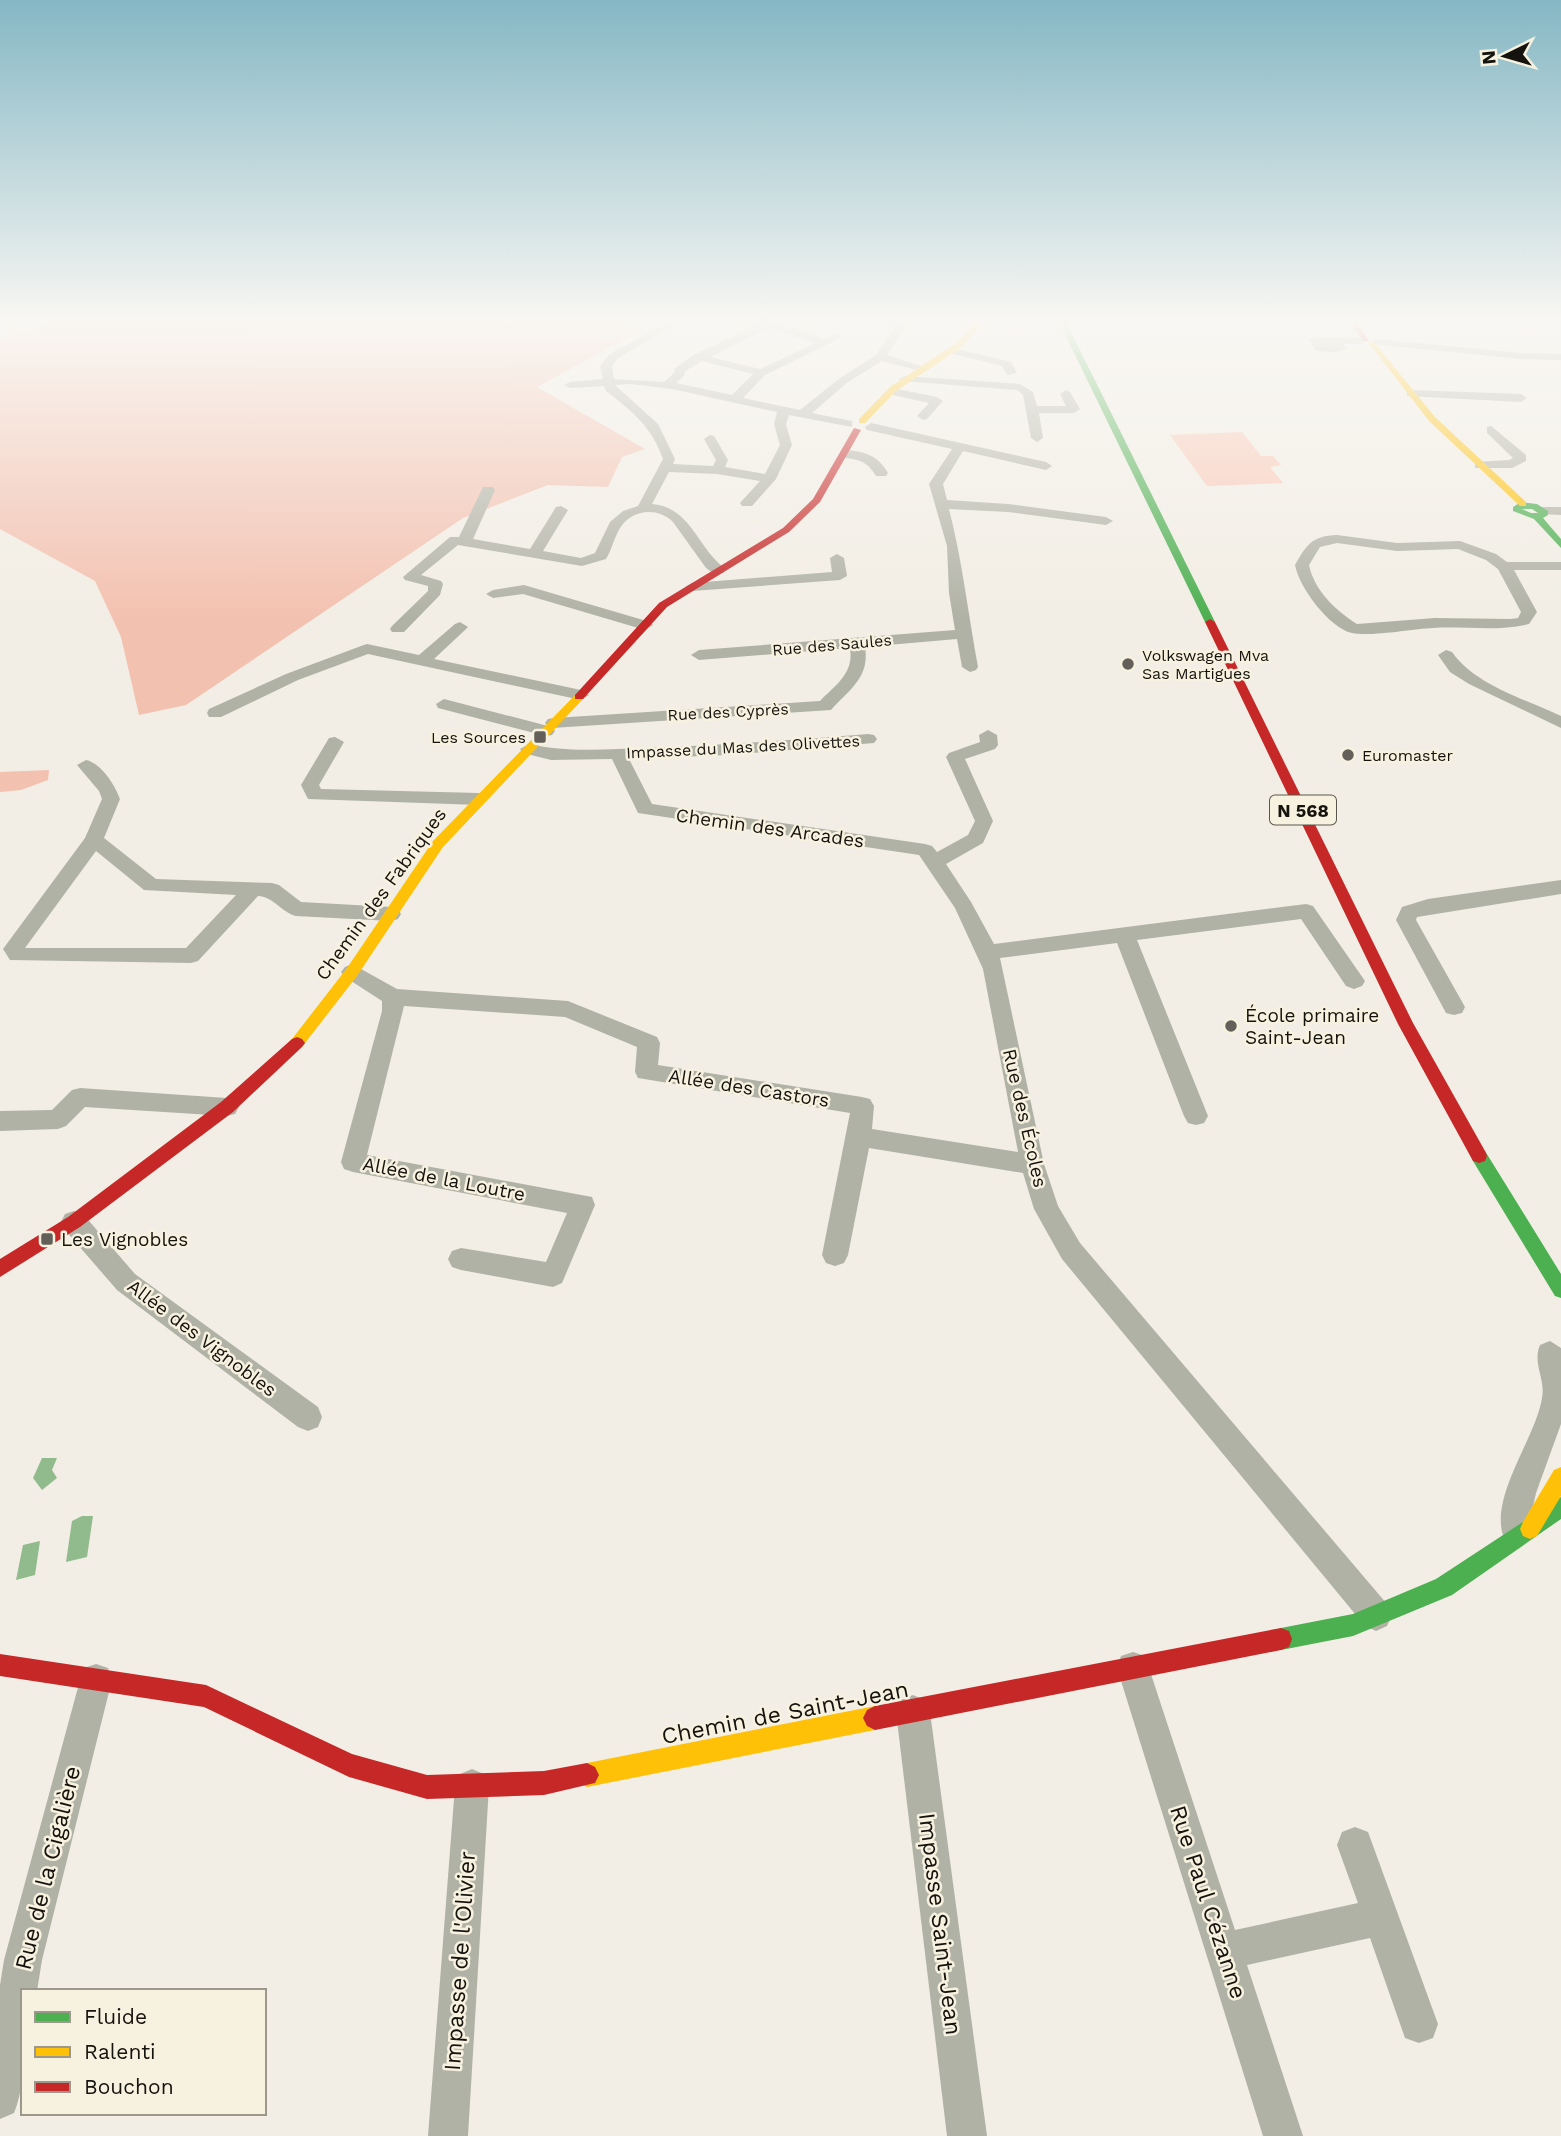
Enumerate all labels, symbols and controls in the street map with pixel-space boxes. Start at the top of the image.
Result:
north arrow [1470,21,1540,91]
text: N [1476,49,1501,65]
street label: Rue des Saules [772,630,892,660]
place label: Volkswagen Mva Sas Martigues [1142,646,1269,683]
marker: Volkswagen Mva Sas Martigues [1120,656,1136,672]
street label: Rue des Cyprès [667,699,789,725]
place label: Les Sources [431,728,526,747]
marker: Les Sources [532,729,548,745]
street label: Impasse du Mas des Olivettes [626,731,860,763]
place label: Euromaster [1362,746,1453,765]
marker: Euromaster [1340,747,1356,763]
road number: N 568 [1270,796,1336,824]
street label: Chemin des Fabriques [311,803,451,985]
street label: Chemin des Arcades [674,803,866,853]
place label: École primaire Saint-Jean [1245,1004,1379,1049]
marker: École primaire Saint-Jean [1223,1018,1239,1034]
street label: Rue des Écoles [998,1046,1052,1190]
street label: Allée des Castors [667,1064,831,1112]
street label: Allée de la Loutre [361,1152,527,1206]
place label: Les Vignobles [61,1228,188,1251]
marker: Les Vignobles [39,1231,55,1247]
street label: Allée des Vignobles [123,1274,281,1402]
street label: Chemin de Saint-Jean [659,1676,911,1750]
street label: Rue de la Cigalière [10,1763,86,1973]
street label: Rue Paul Cézanne [1164,1802,1252,2002]
street label: Impasse Saint-Jean [913,1811,967,2037]
street label: Impasse de l'Olivier [439,1850,481,2072]
legend [21,1989,266,2115]
text: Fluide [84,2004,147,2029]
text: Ralenti [84,2039,156,2064]
text: Bouchon [84,2074,174,2099]

